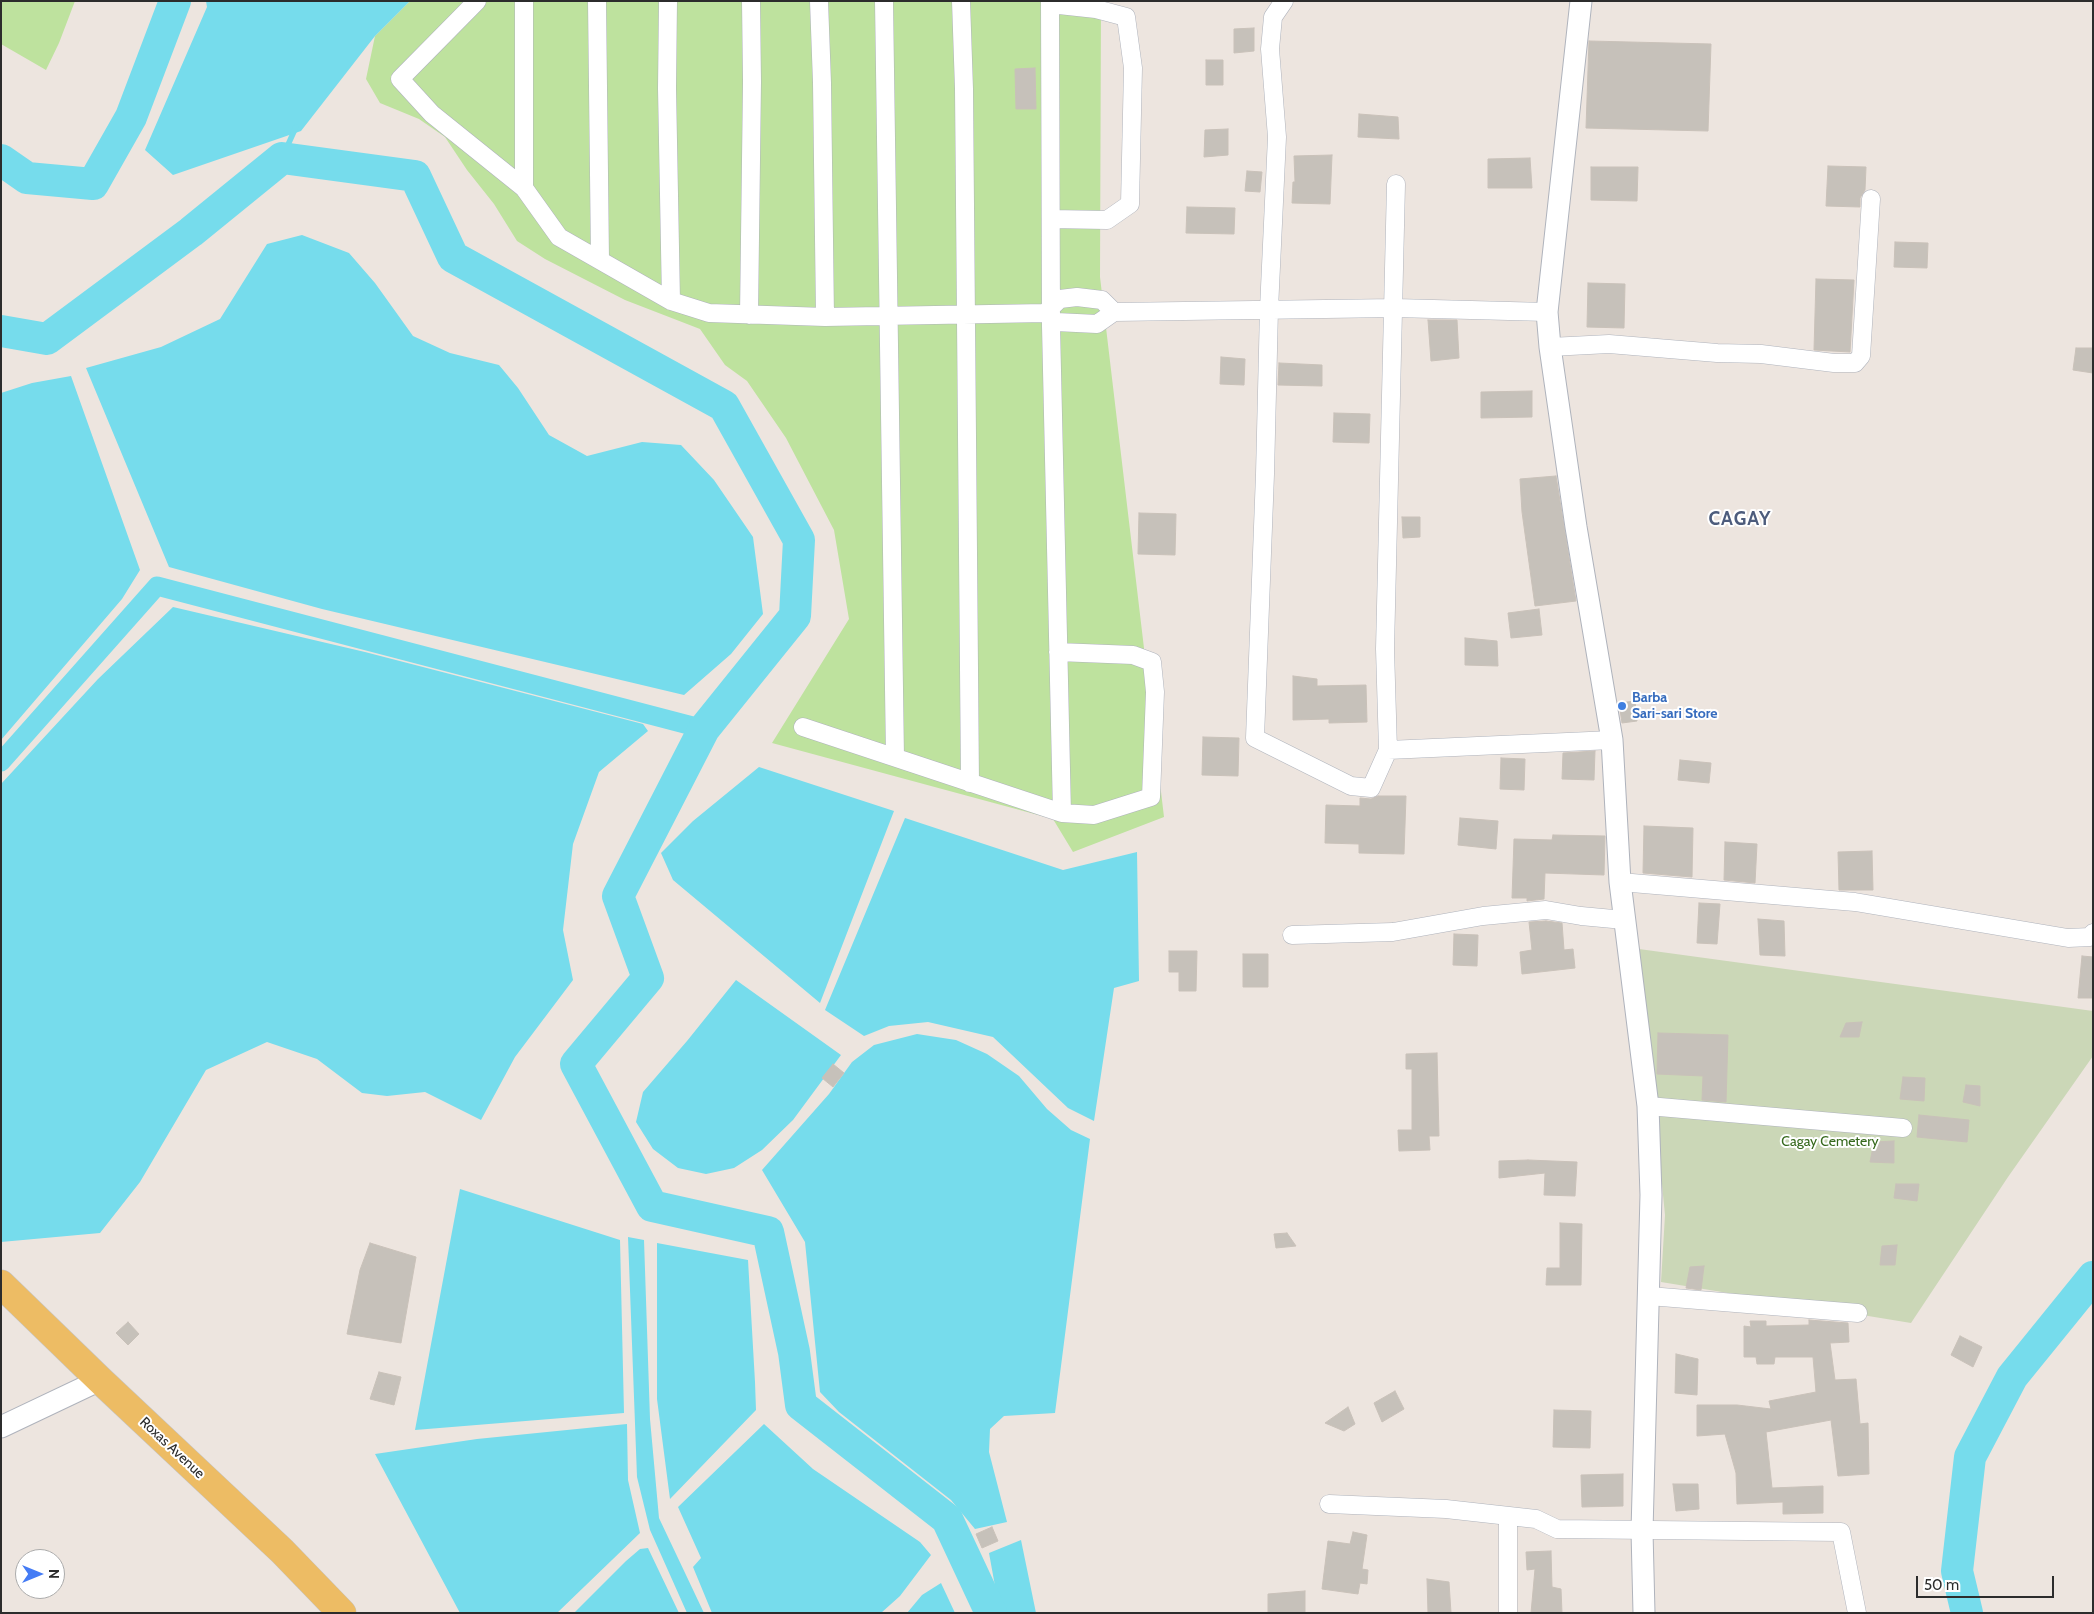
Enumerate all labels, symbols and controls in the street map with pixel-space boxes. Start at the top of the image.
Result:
district label: CAGAY [1708,508,1772,530]
place label: Barba Sari-sari Store [1632,690,1717,722]
marker: Barba Sari-sari Store [1616,700,1628,712]
park label: Cagay Cemetery [1781,1134,1879,1150]
street label: Roxas Avenue [136,1414,208,1482]
north arrow [15,1549,65,1599]
scale bar [1919,1566,2056,1598]
text: N [45,1569,63,1579]
text: 50 m [1924,1576,1959,1594]

